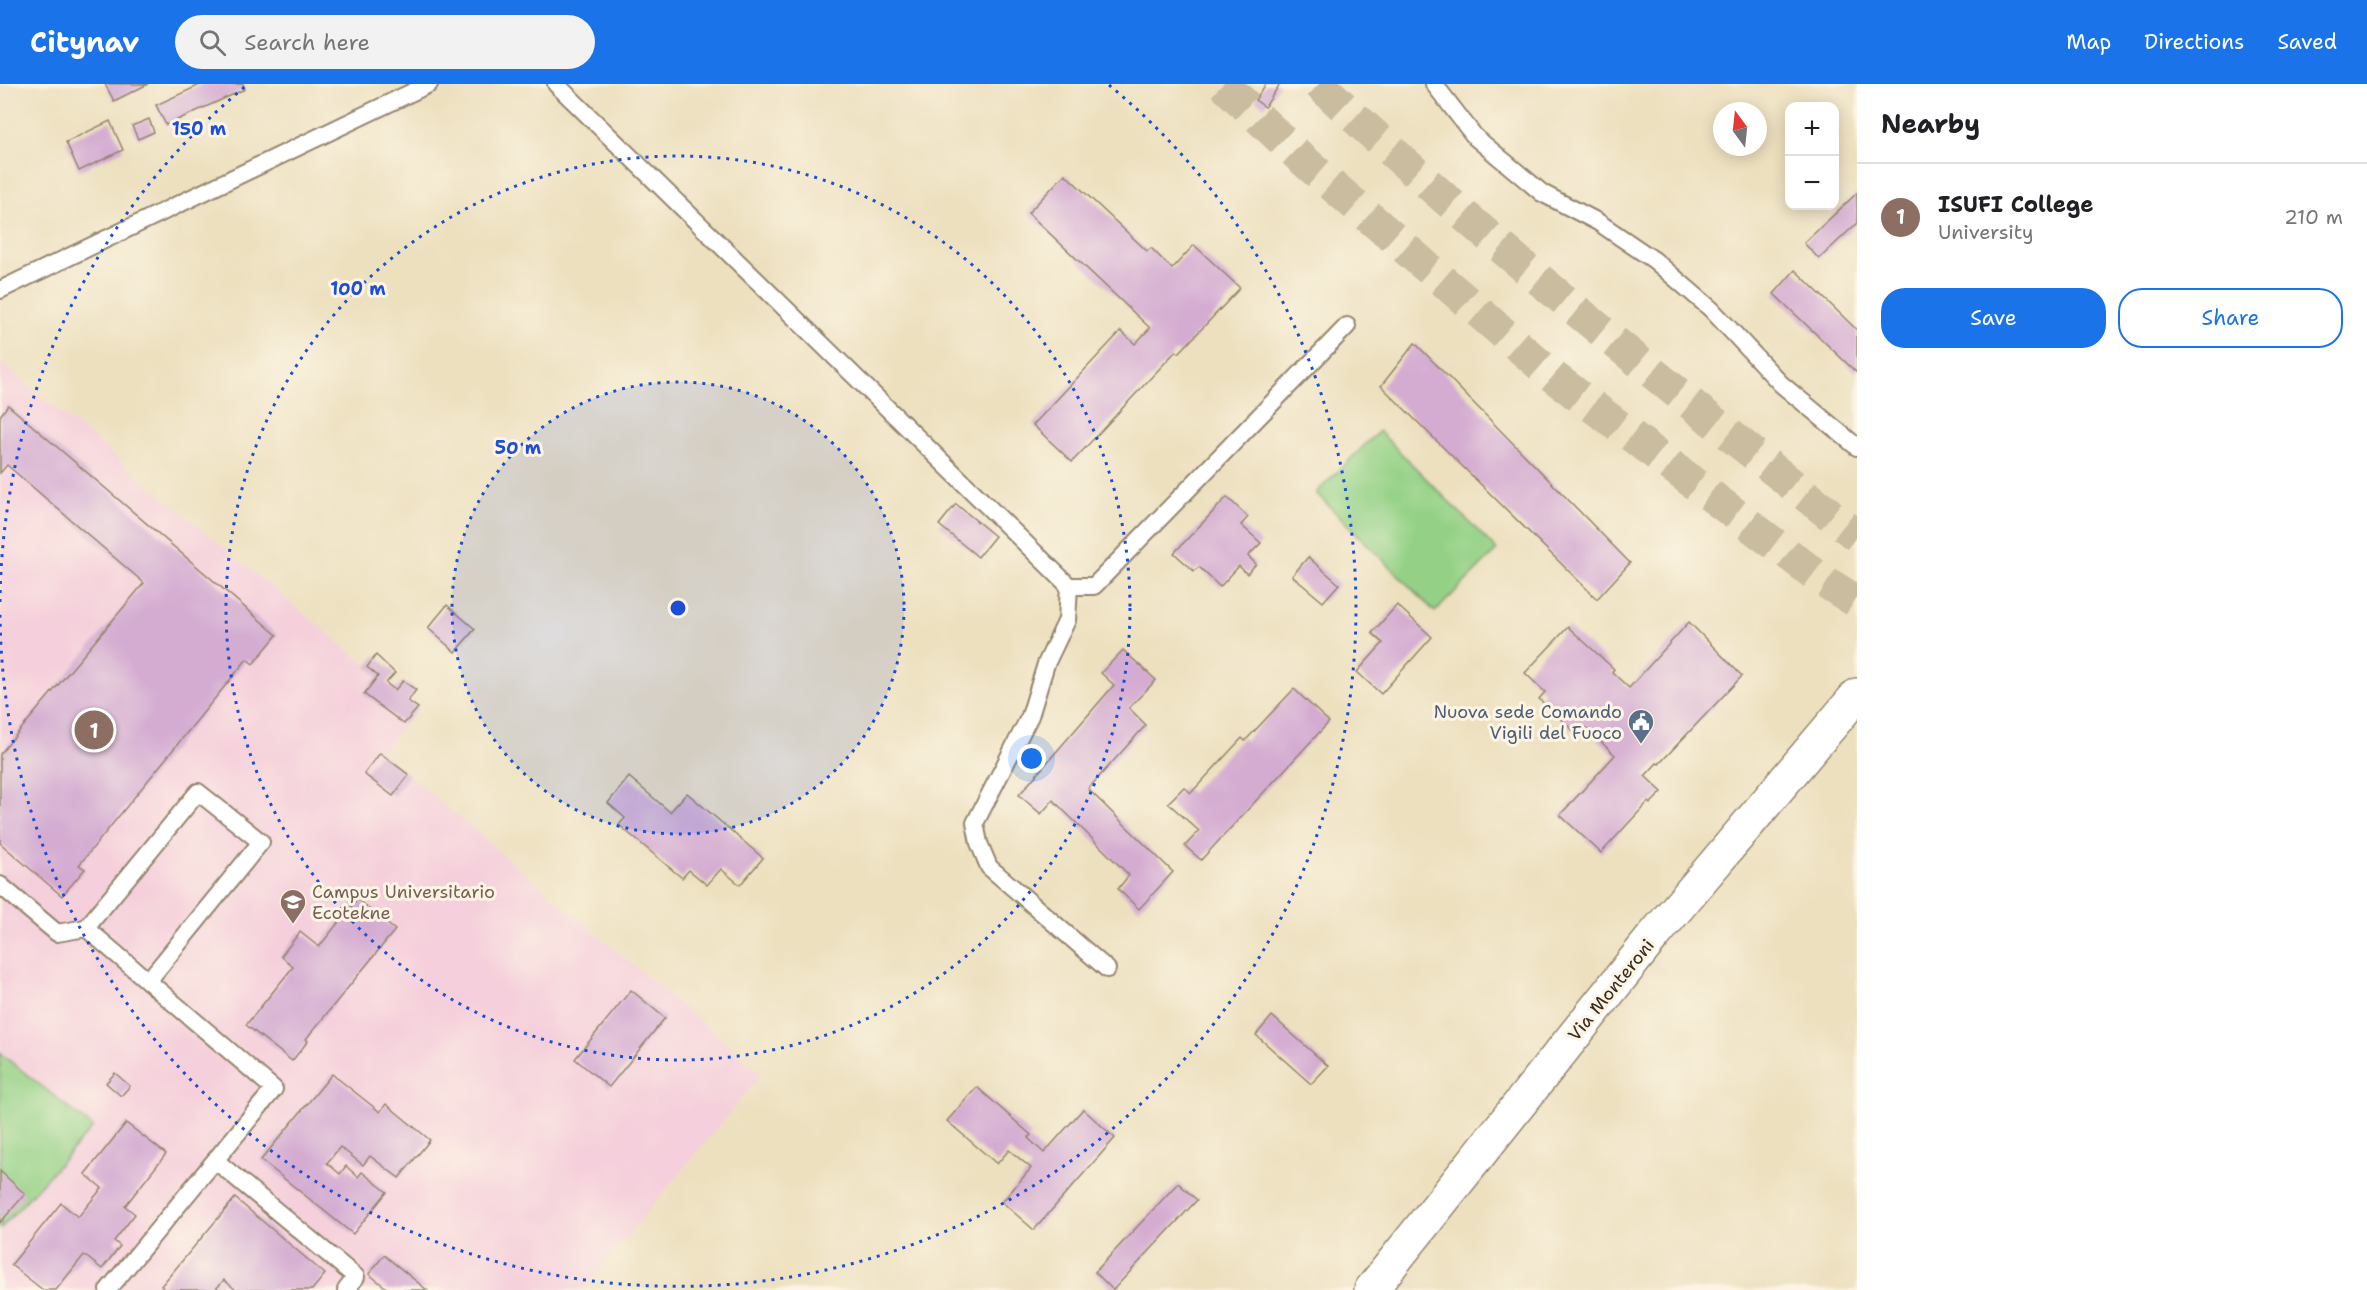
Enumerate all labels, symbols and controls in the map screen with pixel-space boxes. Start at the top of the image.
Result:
search box [175,15,595,69]
text: Citynav [30,23,139,61]
icon: search [196,26,229,59]
text: Search here [244,28,370,57]
text: Map [2066,28,2111,56]
text: Directions [2144,28,2244,56]
text: Saved [2277,28,2337,56]
north arrow [1713,102,1767,156]
map controls [1785,102,1839,210]
button: + [1785,102,1839,156]
text: Nearby [1881,106,1980,141]
text: 150 m [172,117,227,141]
button: − [1785,156,1839,210]
text: ISUFI College [1938,190,2094,219]
text: 1 [1896,204,1905,230]
text: 210 m [2284,204,2343,230]
text: University [1938,219,2034,245]
text: 100 m [330,277,386,301]
button: Save [1881,288,2106,348]
button: Share [2118,288,2343,348]
text: 50 m [495,436,542,460]
centre of rings [668,598,688,618]
place label: Nuova sede Comando Vigili del Fuoco [1433,700,1622,745]
public building icon: Nuova sede Comando Vigili del Fuoco [1626,707,1656,745]
pin: 1 [74,708,113,752]
your location [1017,744,1046,773]
place label: Campus Universitario Ecotekne [312,880,495,925]
school or university icon: Campus Universitario Ecotekne [278,887,308,925]
street label: Via Monteroni [1562,934,1660,1046]

